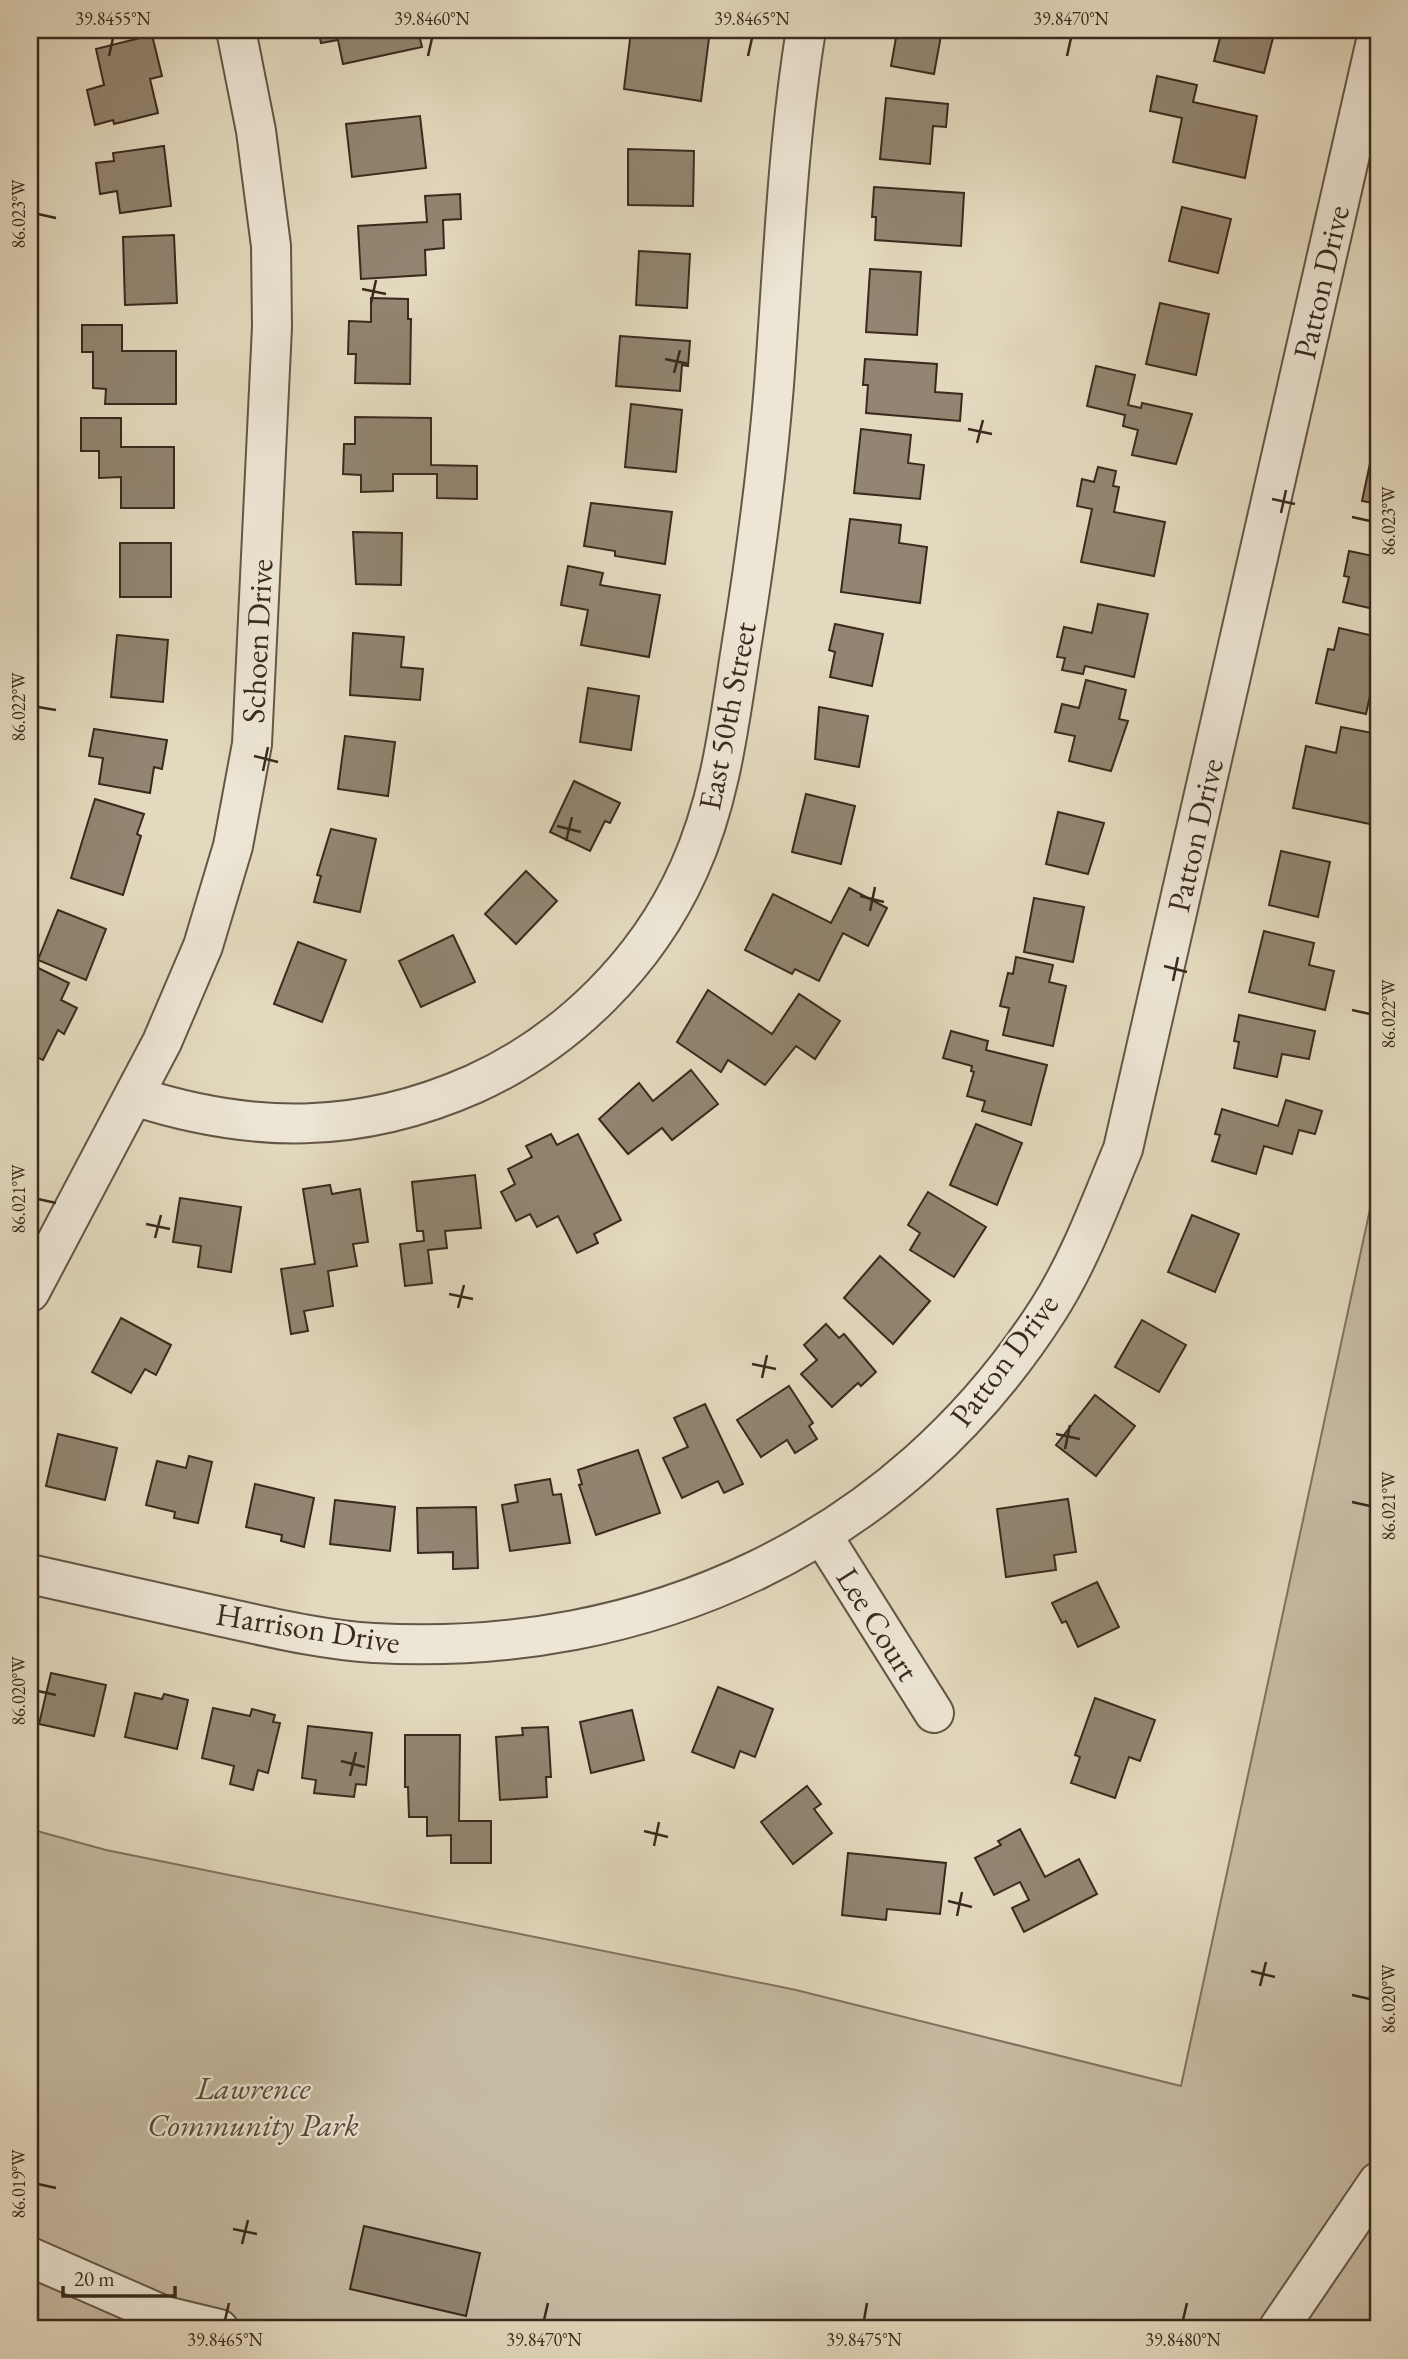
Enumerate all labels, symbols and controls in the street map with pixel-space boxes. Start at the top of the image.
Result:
text: 39.8455°N [75,7,151,30]
text: 39.8460°N [394,7,470,30]
text: 39.8465°N [714,7,790,30]
text: 39.8470°N [1033,7,1109,30]
text: 86.023°W [7,179,30,249]
street label: Patton Drive [1283,201,1359,363]
text: 86.023°W [1377,486,1400,556]
street label: Schoen Drive [232,558,282,724]
street label: East 50th Street [688,618,766,814]
text: 86.022°W [7,672,30,742]
street label: Patton Drive [1157,754,1233,916]
text: 86.022°W [1377,979,1400,1049]
text: 86.021°W [7,1164,30,1234]
street label: Patton Drive [940,1285,1068,1435]
text: 86.021°W [1377,1471,1400,1541]
street label: Lee Court [827,1559,929,1689]
street label: Harrison Drive [213,1593,403,1663]
text: 86.020°W [7,1656,30,1726]
text: 86.020°W [1377,1964,1400,2034]
park label: Lawrence Community Park [147,2067,359,2146]
text: 86.019°W [7,2149,30,2219]
scale bar [63,2254,175,2298]
text: 20 m [74,2265,115,2292]
text: 39.8465°N [187,2328,263,2351]
text: 39.8470°N [506,2328,582,2351]
text: 39.8475°N [826,2328,902,2351]
text: 39.8480°N [1145,2328,1221,2351]

